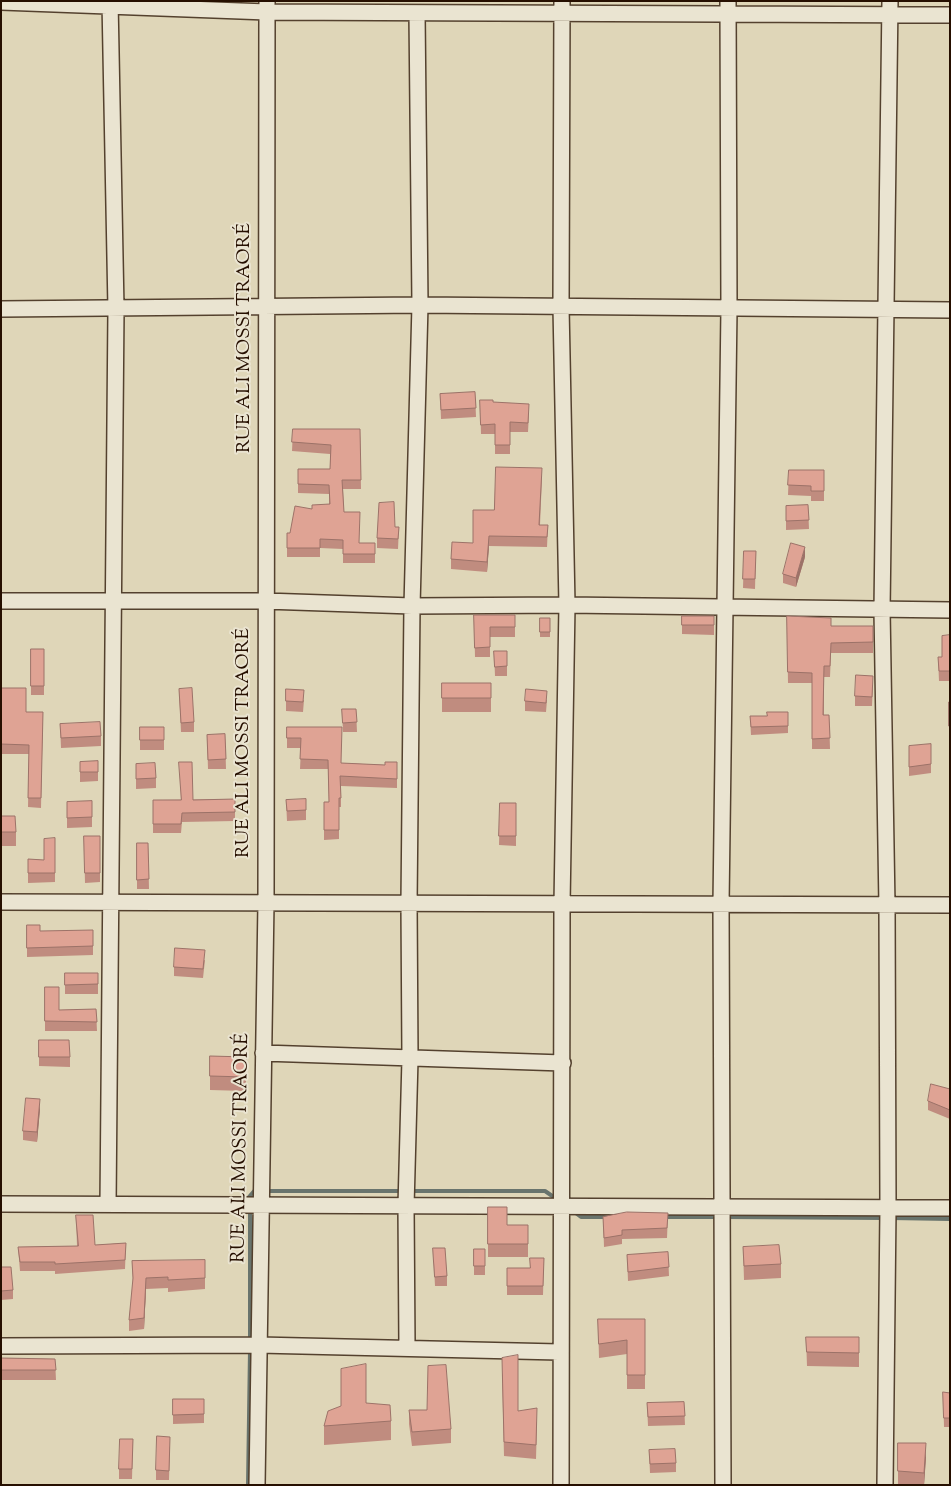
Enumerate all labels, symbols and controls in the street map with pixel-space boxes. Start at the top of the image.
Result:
street label: RUE ALI MOSSI TRAORÉ [235,223,257,453]
street label: RUE ALI MOSSI TRAORÉ [234,628,256,858]
street label: RUE ALI MOSSI TRAORÉ [229,1033,255,1263]

